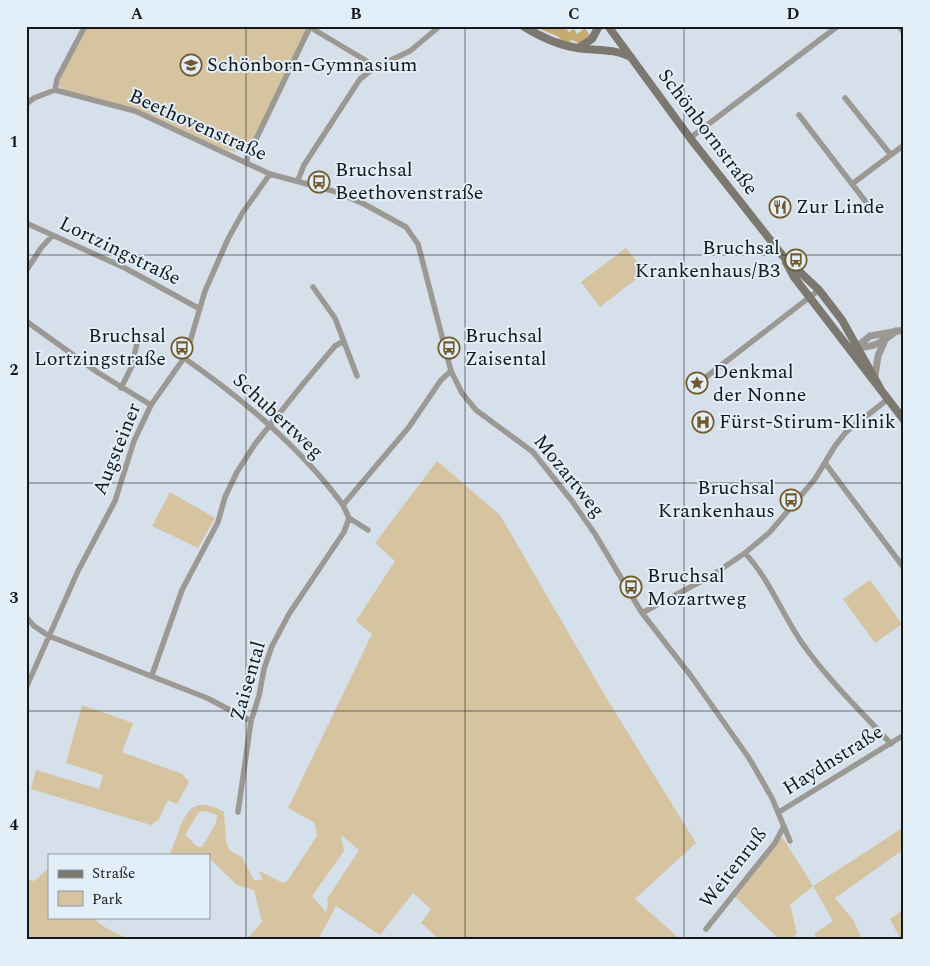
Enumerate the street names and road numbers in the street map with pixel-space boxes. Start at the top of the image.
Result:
street label: Schönbornstraße [650,62,766,202]
street label: Beethovenstraße [124,81,272,169]
street label: Lortzingstraße [54,209,186,293]
street label: Schubertweg [226,366,330,466]
street label: Augsteiner [85,398,149,500]
street label: Mozartweg [526,428,612,524]
street label: Zaisental [222,638,274,724]
street label: Haydnstraße [777,717,889,803]
street label: Weitenruß [692,821,774,915]

